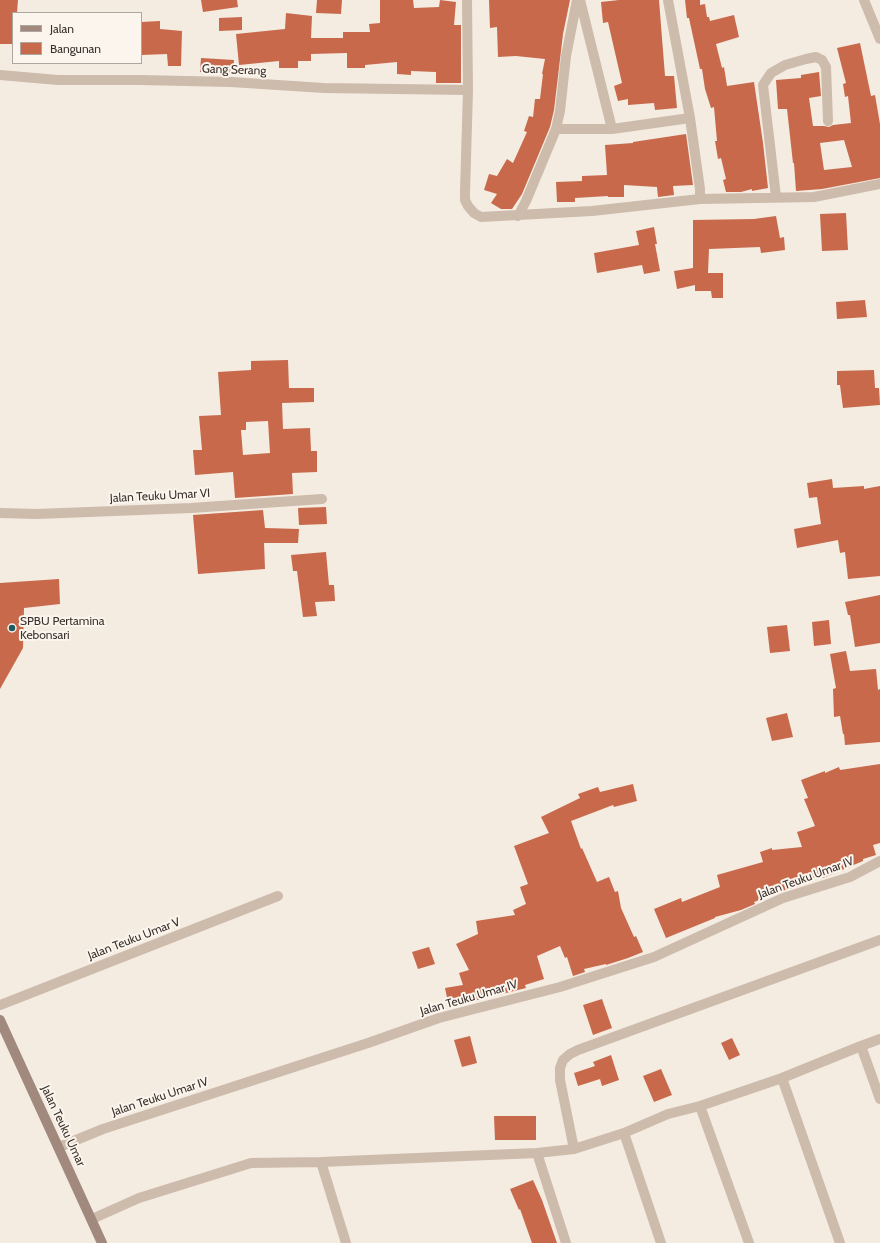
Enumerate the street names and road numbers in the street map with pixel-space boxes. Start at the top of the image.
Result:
street label: Gang Serang [202,62,266,78]
street label: Jalan Teuku Umar VI [109,486,211,506]
street label: Jalan Teuku Umar IV [756,854,856,902]
street label: Jalan Teuku Umar V [86,915,182,963]
street label: Jalan Teuku Umar IV [419,977,519,1019]
street label: Jalan Teuku Umar IV [110,1075,210,1119]
street label: Jalan Teuku Umar [38,1083,88,1169]

